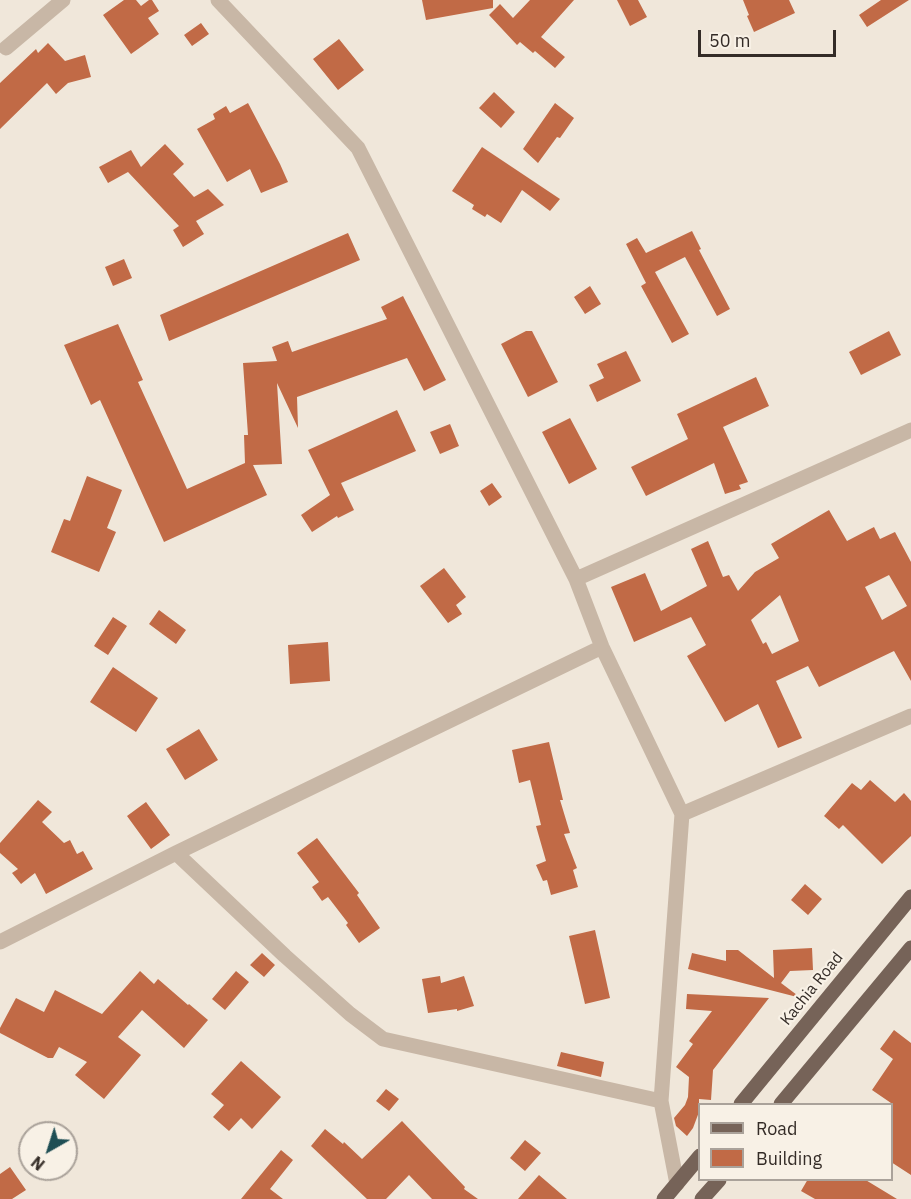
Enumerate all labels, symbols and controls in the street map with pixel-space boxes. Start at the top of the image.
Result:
scale bar [701,18,839,56]
text: 50 m [709,29,751,52]
street label: Kachia Road [777,948,847,1030]
legend [698,1103,893,1181]
text: Road [756,1117,797,1140]
north arrow [18,1121,78,1181]
text: Building [756,1147,822,1170]
text: N [27,1152,49,1175]

